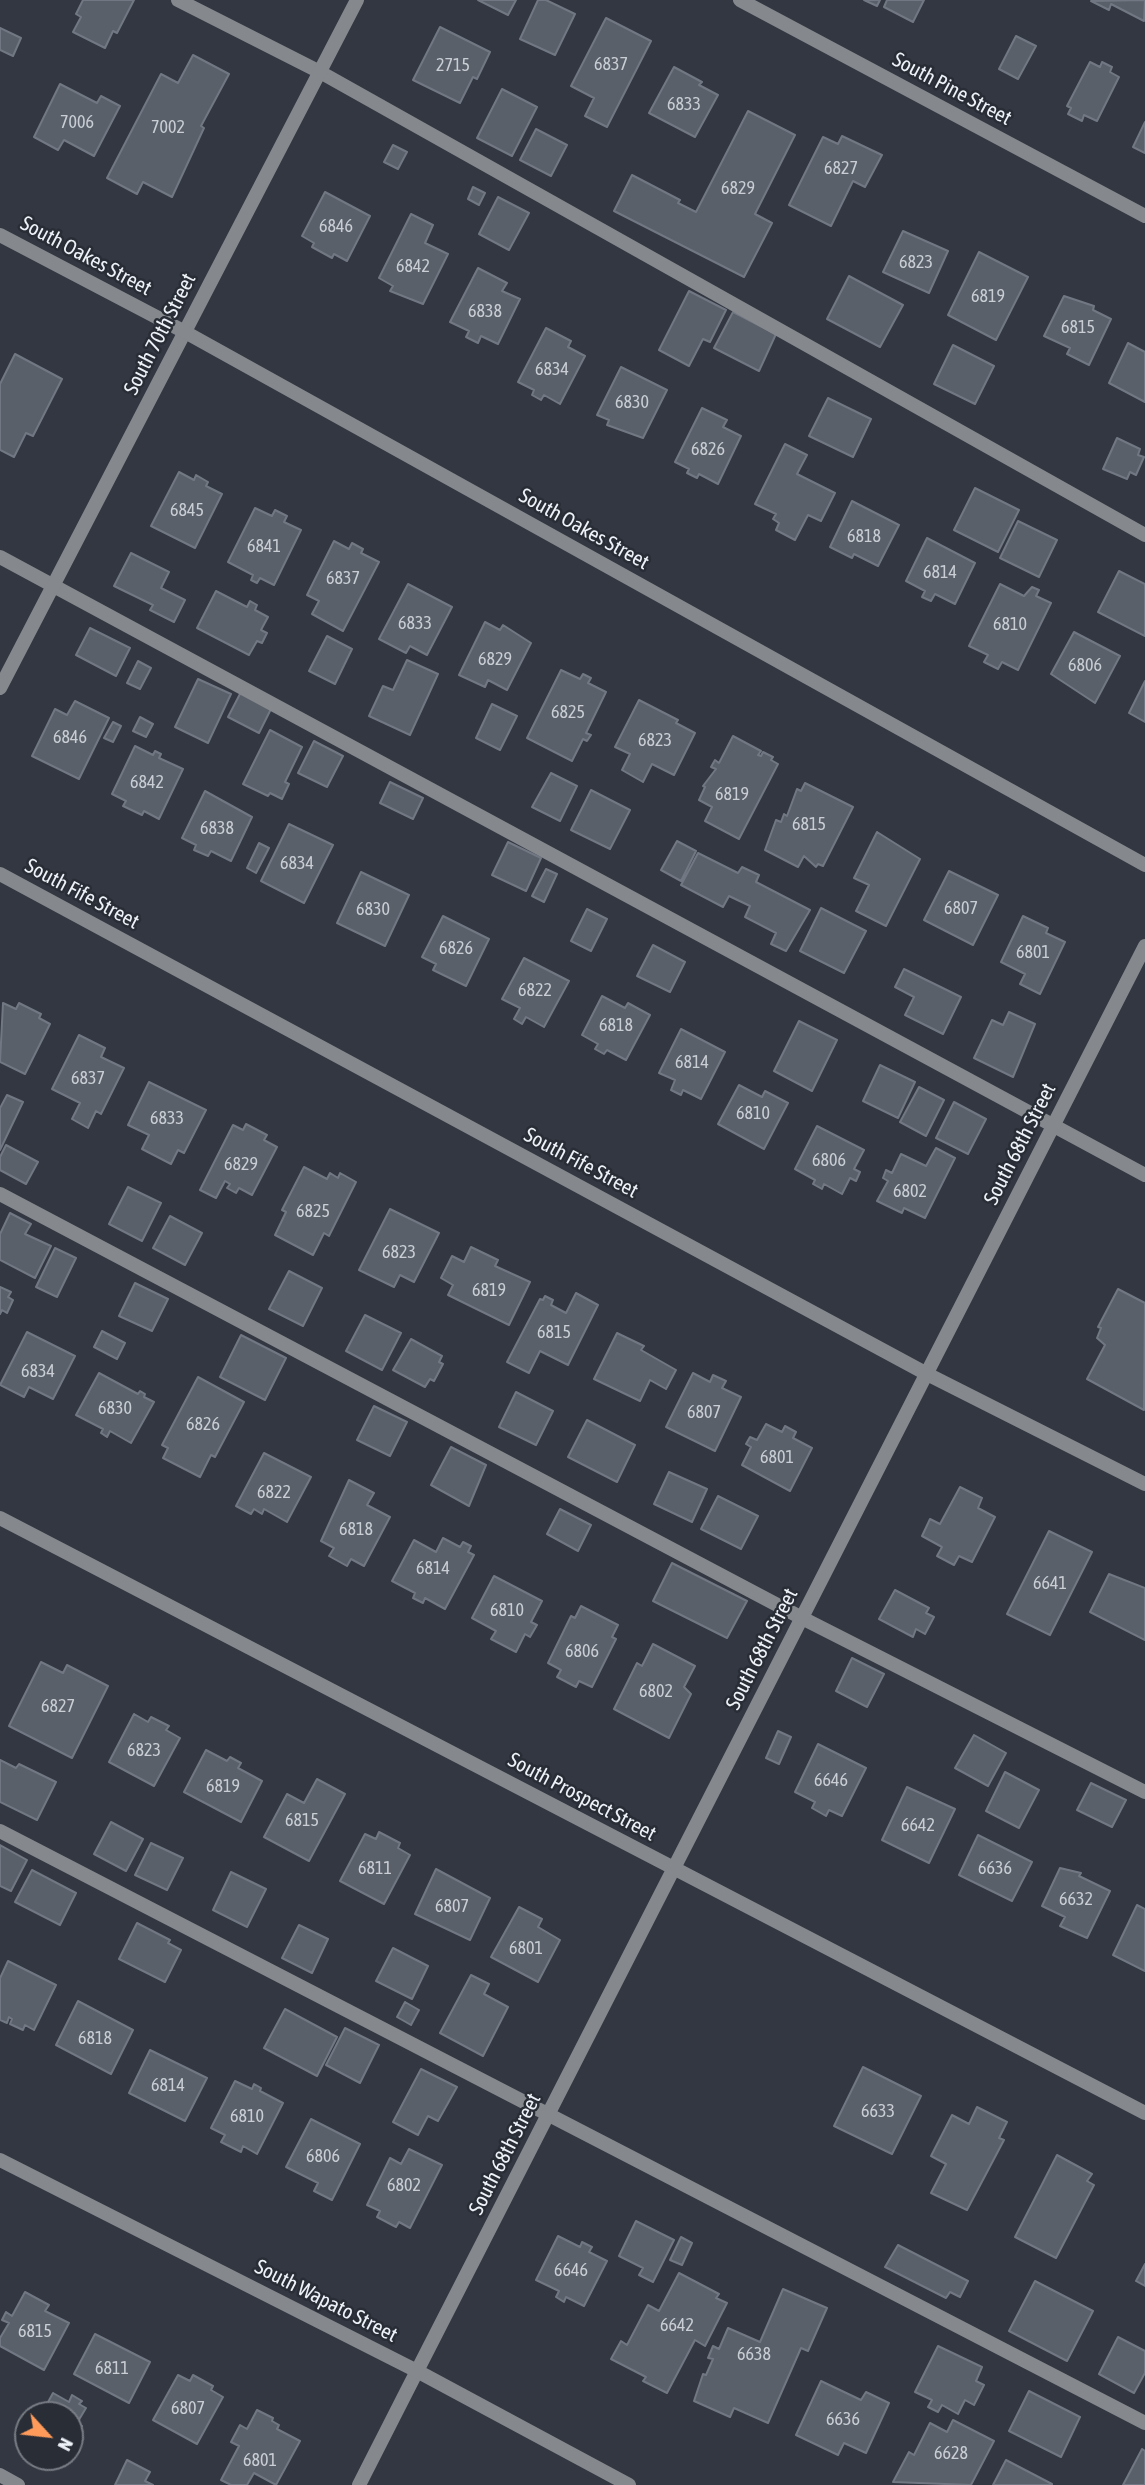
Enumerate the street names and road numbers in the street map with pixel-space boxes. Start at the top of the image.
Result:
street label: South Pine Street [888,47,1016,131]
street label: South Oakes Street [16,211,156,301]
street label: South 70th Street [119,269,201,399]
street label: South Oakes Street [515,483,653,575]
street label: South Fife Street [21,853,143,935]
street label: South 68th Street [979,1079,1061,1209]
street label: South Fife Street [520,1122,642,1204]
street label: South 68th Street [721,1584,803,1714]
street label: South Prospect Street [504,1747,660,1847]
street label: South 68th Street [464,2089,546,2219]
street label: South Wapato Street [250,2254,402,2348]

